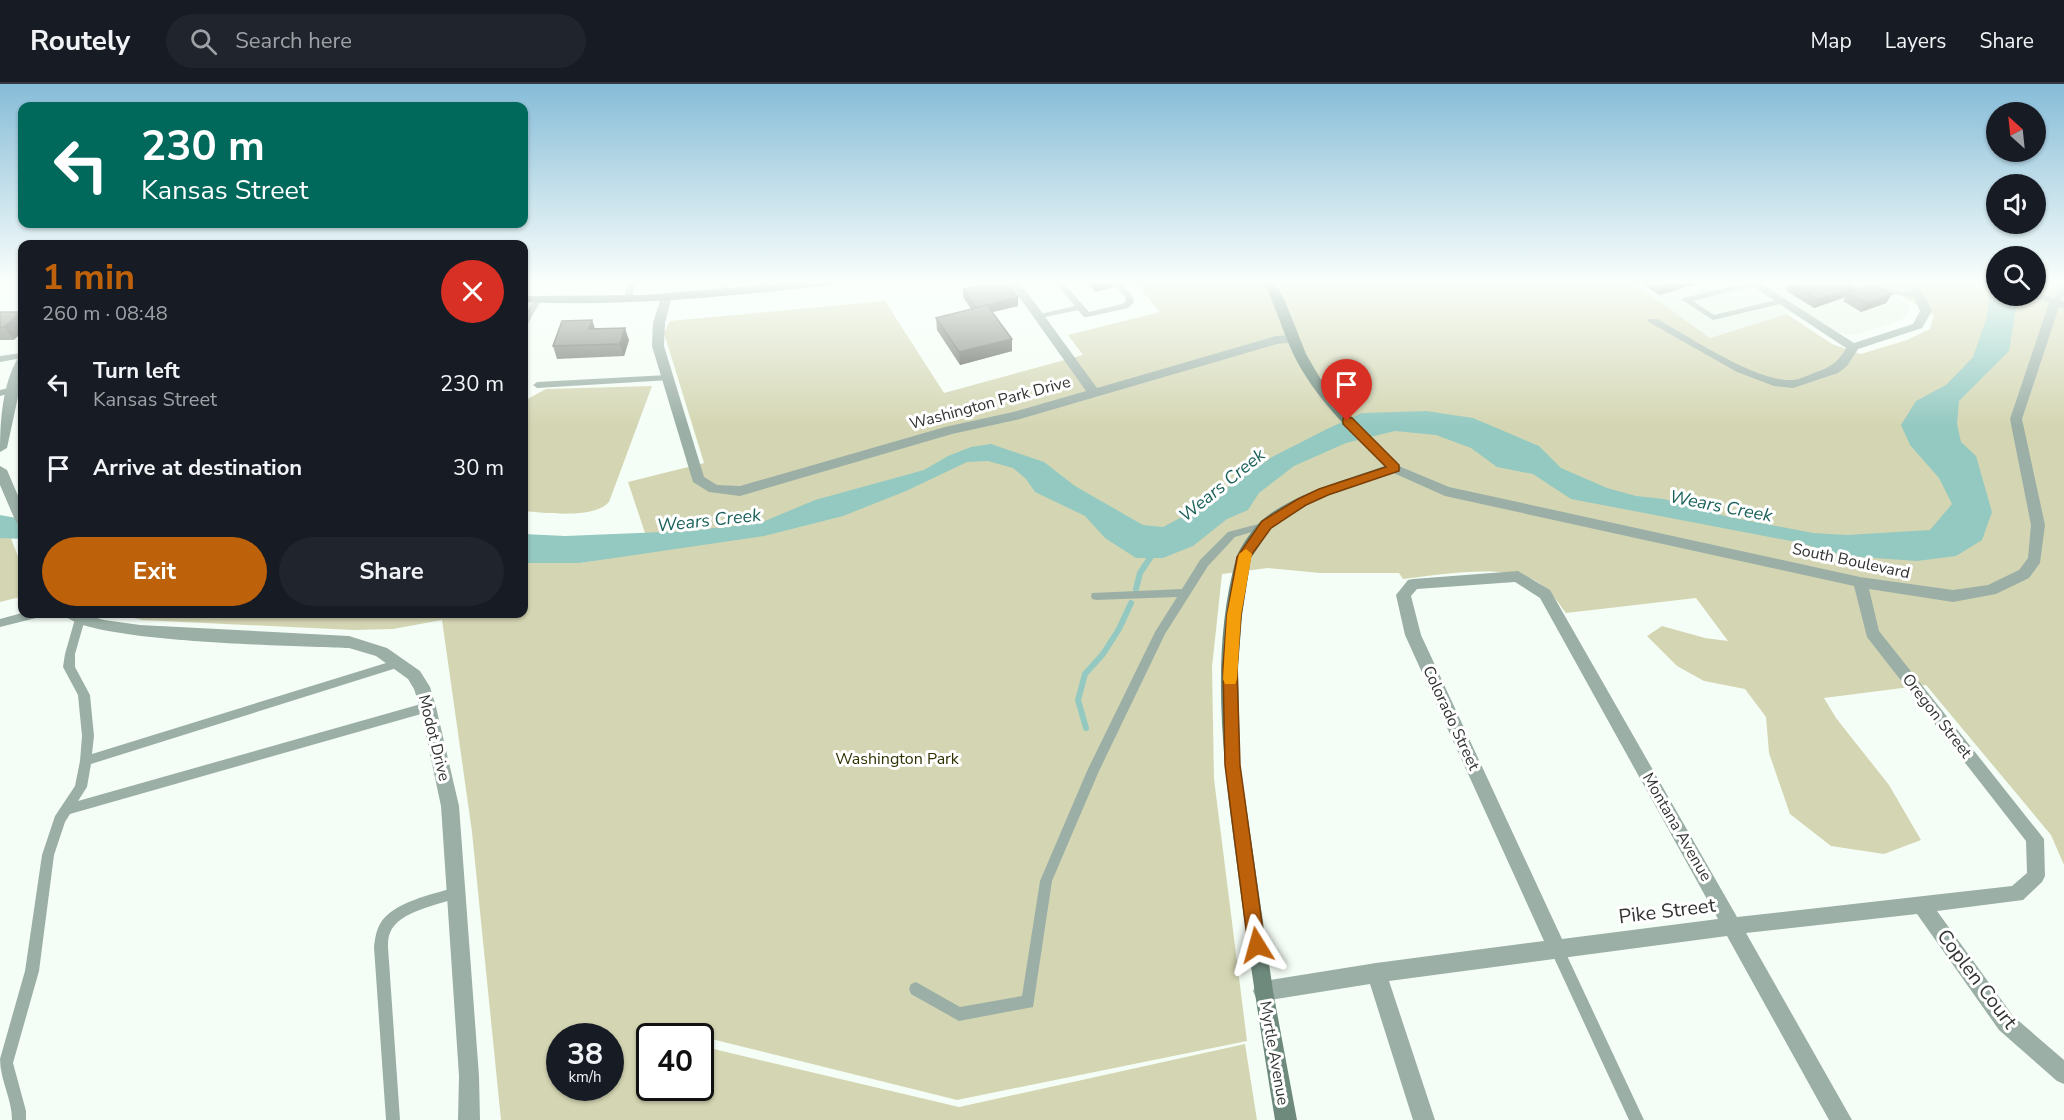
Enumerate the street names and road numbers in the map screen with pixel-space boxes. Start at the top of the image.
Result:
street label: Washington Park Drive [907,371,1073,435]
street label: South Boulevard [1790,538,1912,584]
street label: Colorado Street [1417,662,1485,774]
street label: Oregon Street [1897,669,1977,763]
street label: Modot Drive [413,692,455,784]
street label: Montana Avenue [1637,769,1717,885]
street label: Pike Street [1617,892,1718,930]
street label: Coplen Court [1931,924,2024,1035]
street label: Myrtle Avenue [1254,999,1294,1107]

